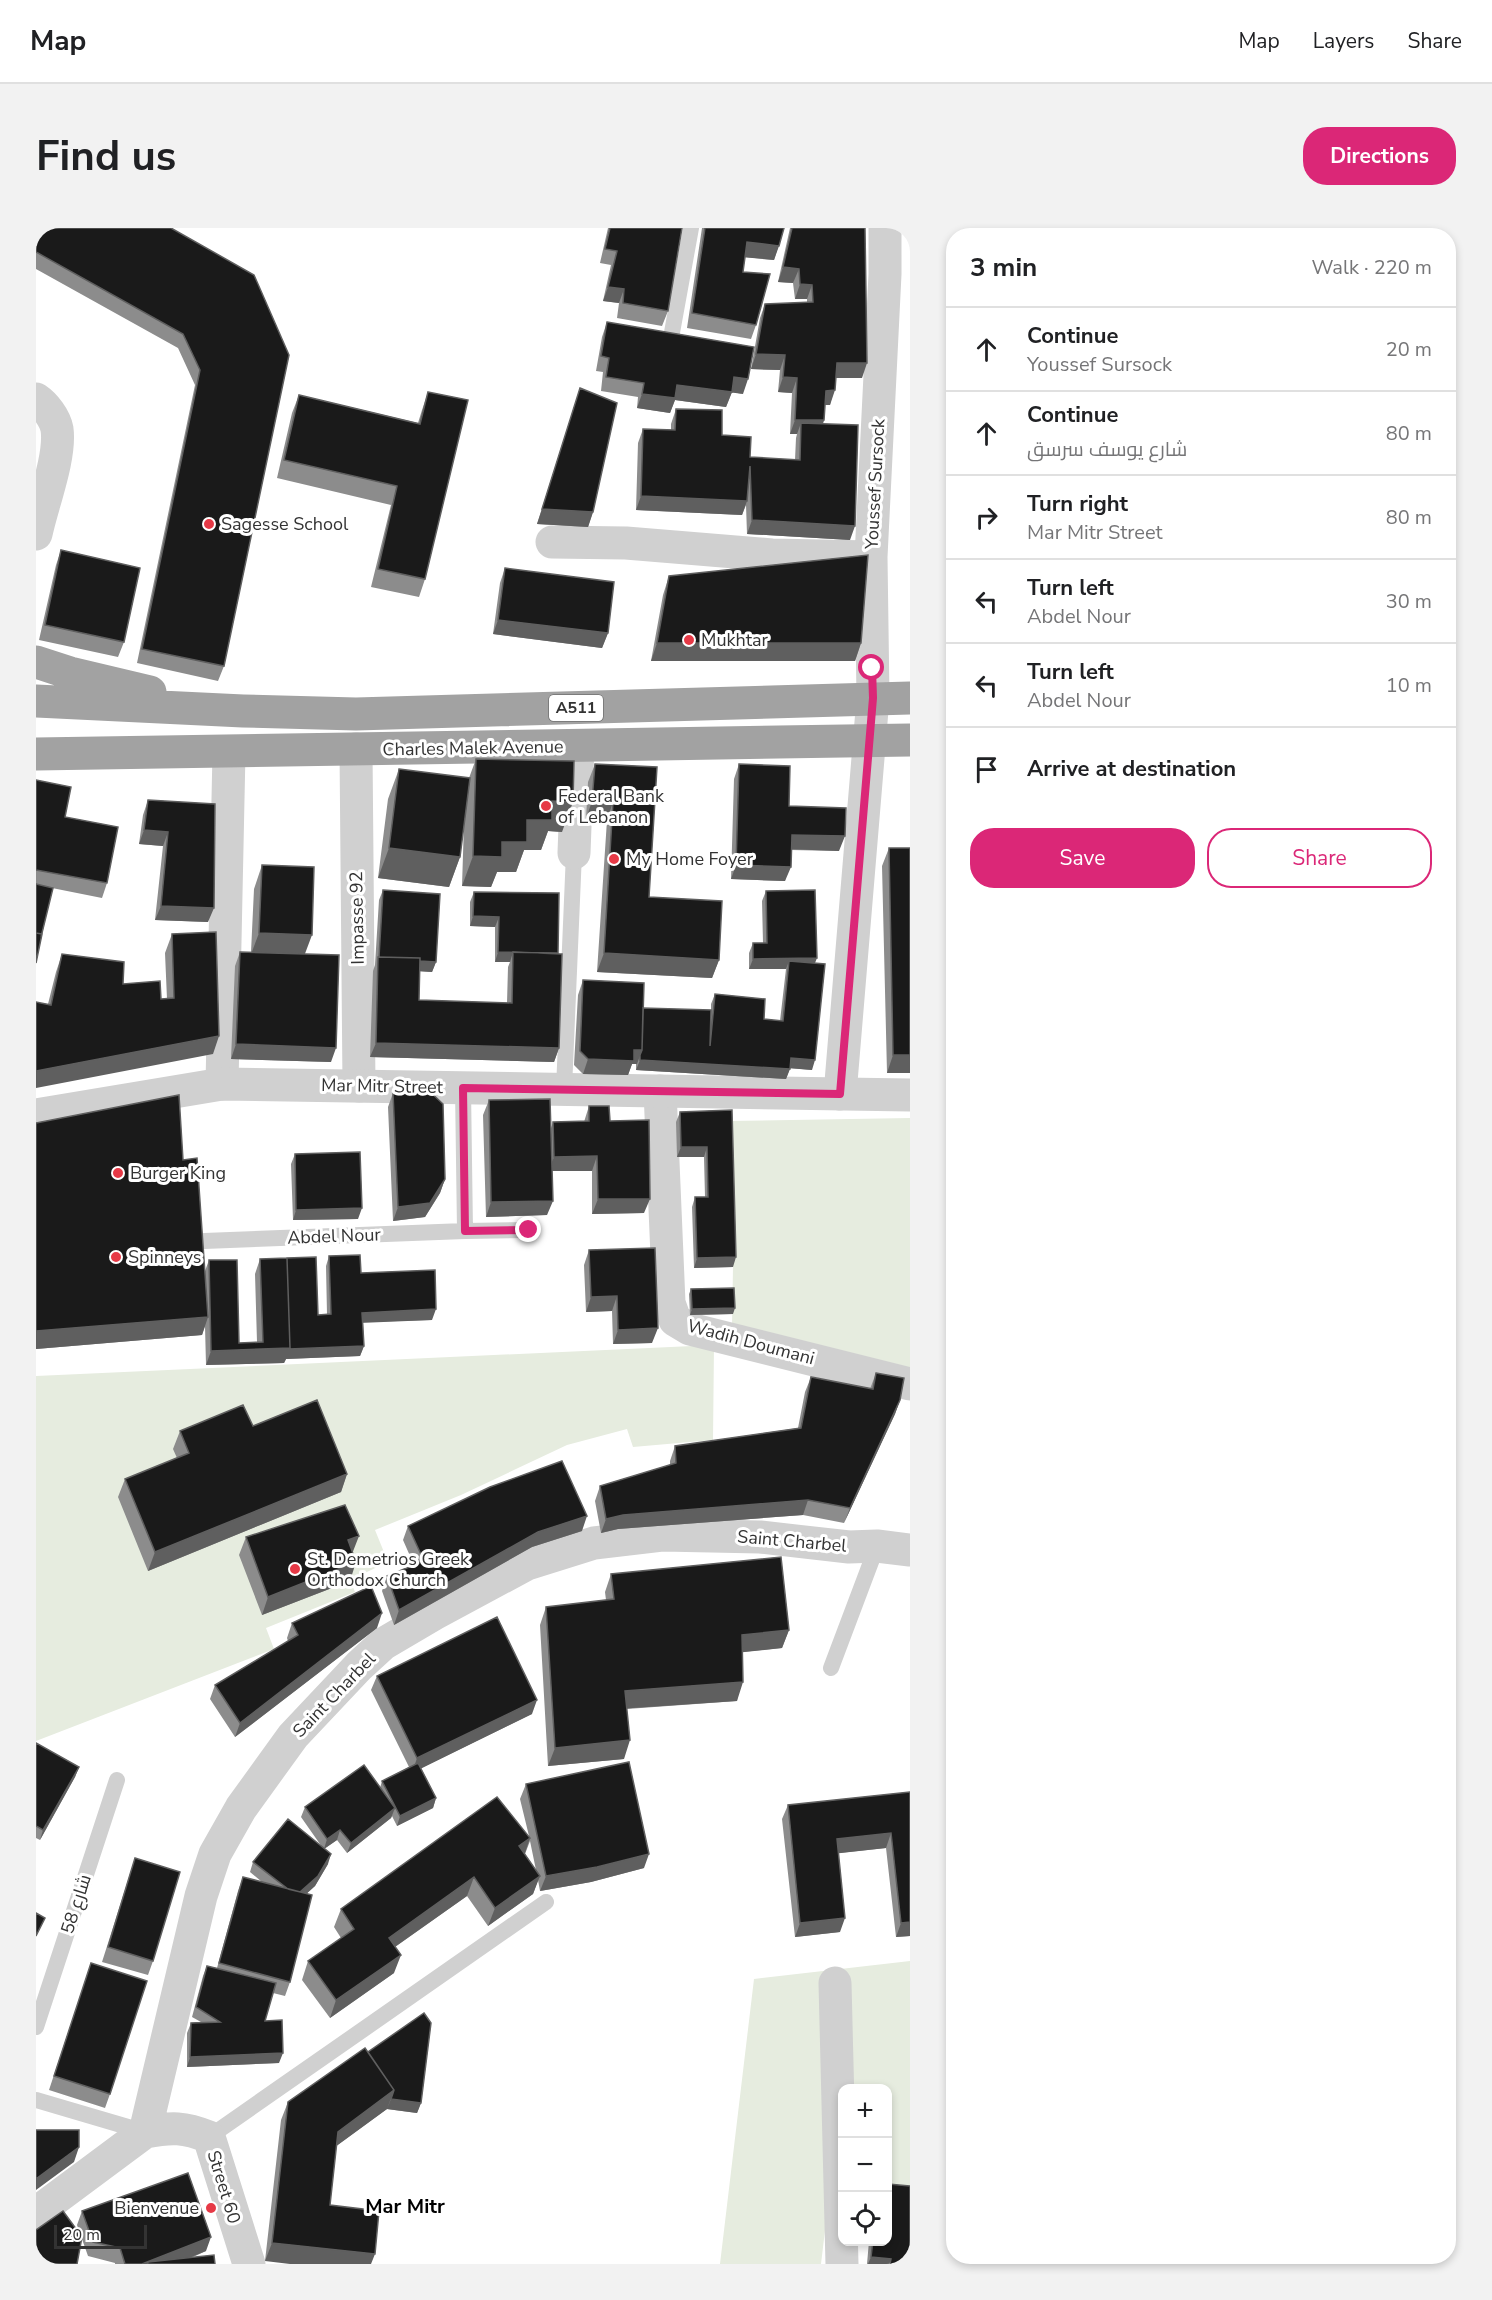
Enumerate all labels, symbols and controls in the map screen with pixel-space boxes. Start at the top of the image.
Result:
text: Map [30,22,86,60]
text: Map [1238,27,1280,55]
text: Layers [1313,27,1374,55]
text: Share [1407,27,1462,55]
button: Directions [1303,127,1456,185]
text: Find us [36,128,176,185]
text: 3 min [970,250,1037,285]
text: Walk · 220 m [1312,254,1432,281]
text: Continue [1027,321,1118,351]
icon: ahead [970,333,1003,366]
text: 20 m [1386,336,1432,363]
text: Youssef Sursock [1027,351,1172,378]
text: Continue [1027,400,1118,430]
street label: Youssef Sursock [860,417,890,551]
icon: ahead [970,417,1003,450]
text: 80 m [1386,420,1432,447]
text: شارع يوسف سرسق [1027,436,1187,463]
text: Turn right [1027,489,1128,519]
icon: right [970,501,1003,534]
text: 80 m [1386,504,1432,531]
place label: Sagesse School [221,512,349,536]
marker: Sagesse School [202,517,216,531]
text: Mar Mitr Street [1027,519,1163,546]
text: Turn left [1027,573,1114,603]
icon: left [970,585,1003,618]
text: 30 m [1386,588,1432,615]
text: Abdel Nour [1027,603,1131,630]
place label: Mukhtar [701,628,769,652]
marker: Mukhtar [682,633,696,647]
route start [858,654,884,680]
text: Turn left [1027,657,1114,687]
icon: left [970,669,1003,702]
text: 10 m [1386,672,1432,699]
text: Abdel Nour [1027,687,1131,714]
road number: A511 [549,695,603,721]
street label: Charles Malek Avenue [382,734,564,762]
icon: arrive [970,753,1003,786]
text: Arrive at destination [1027,754,1236,784]
place label: Federal Bank of Lebanon [558,784,665,829]
marker: Federal Bank of Lebanon [539,799,553,813]
button: Save [970,828,1195,888]
button: Share [1207,828,1432,888]
place label: My Home Foyer [626,847,754,871]
marker: My Home Foyer [607,852,621,866]
street label: Impasse 92 [344,871,370,965]
street label: Mar Mitr Street [321,1073,444,1099]
place label: Burger King [130,1161,226,1185]
marker: Burger King [111,1166,125,1180]
route end [515,1216,541,1242]
street label: Abdel Nour [287,1222,382,1250]
place label: Spinneys [128,1245,201,1269]
marker: Spinneys [109,1250,123,1264]
street label: Wadih Doumani [685,1314,817,1370]
street label: Saint Charbel [736,1524,848,1558]
place label: St. Demetrios Greek Orthodox Church [307,1547,470,1592]
marker: St. Demetrios Greek Orthodox Church [288,1562,302,1576]
street label: Saint Charbel [287,1647,381,1743]
street label: شارع 58 [55,1871,97,1937]
map controls [838,2084,892,2246]
button: + [838,2084,892,2138]
button: − [838,2138,892,2192]
street label: Street 60 [202,2147,246,2227]
button: locate [838,2192,892,2246]
district label: Mar Mitr [365,2193,445,2220]
place label: Bienvenue [114,2196,199,2220]
marker: Bienvenue [204,2201,218,2215]
scale bar [54,2222,147,2250]
text: 20 m [63,2224,100,2246]

